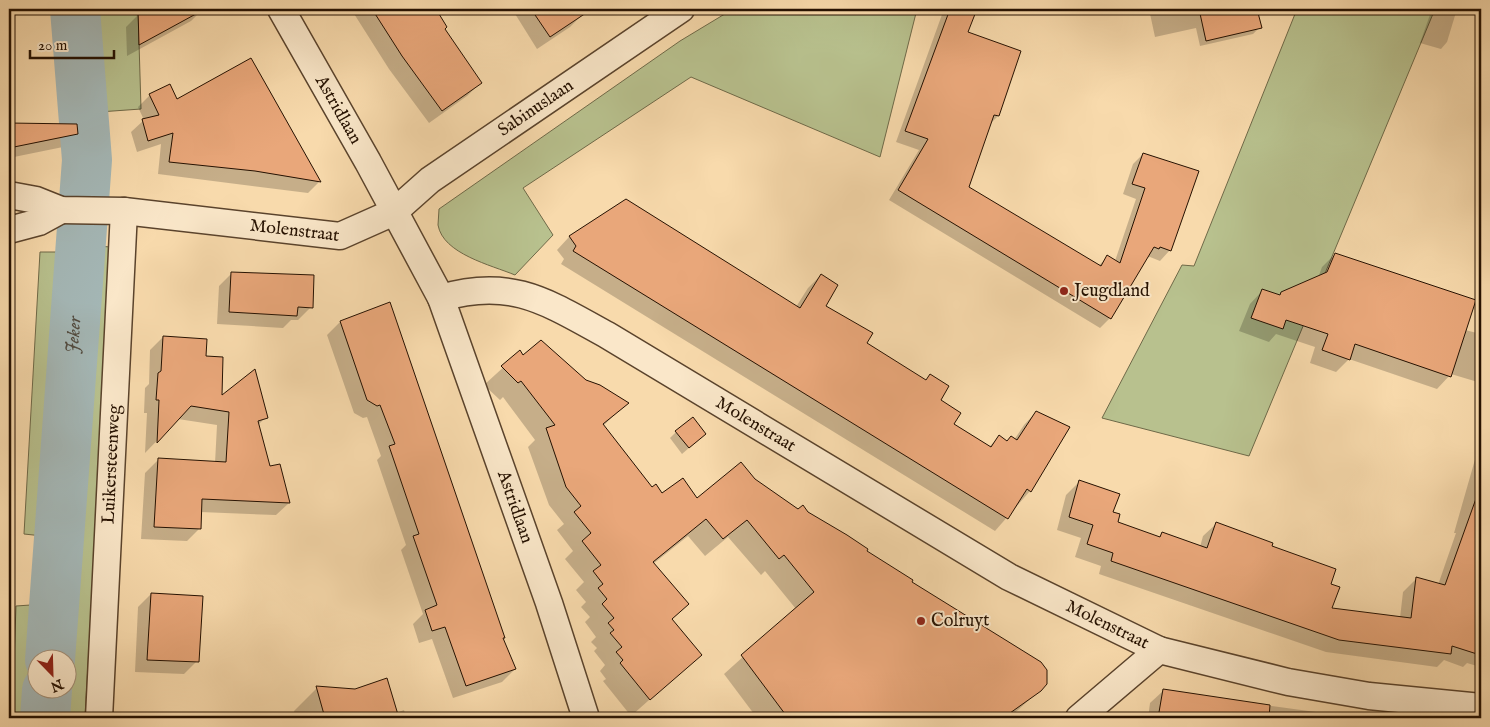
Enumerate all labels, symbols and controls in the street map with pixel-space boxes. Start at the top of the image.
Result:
scale bar [30,28,114,60]
text: 20 m [38,36,68,55]
street label: Astridlaan [309,70,367,149]
street label: Sabinuslaan [493,74,578,142]
street label: Molenstraat [248,214,340,247]
place label: Jeugdland [1072,280,1150,303]
marker: Jeugdland [1058,285,1070,297]
water label: Jeker [61,314,88,354]
street label: Molenstraat [711,391,800,458]
street label: Luikersteenweg [97,404,126,525]
street label: Astridlaan [491,466,539,547]
street label: Molenstraat [1062,595,1153,655]
place label: Colruyt [931,610,989,633]
marker: Colruyt [915,615,927,627]
north arrow [28,650,78,700]
text: N [48,674,67,696]

